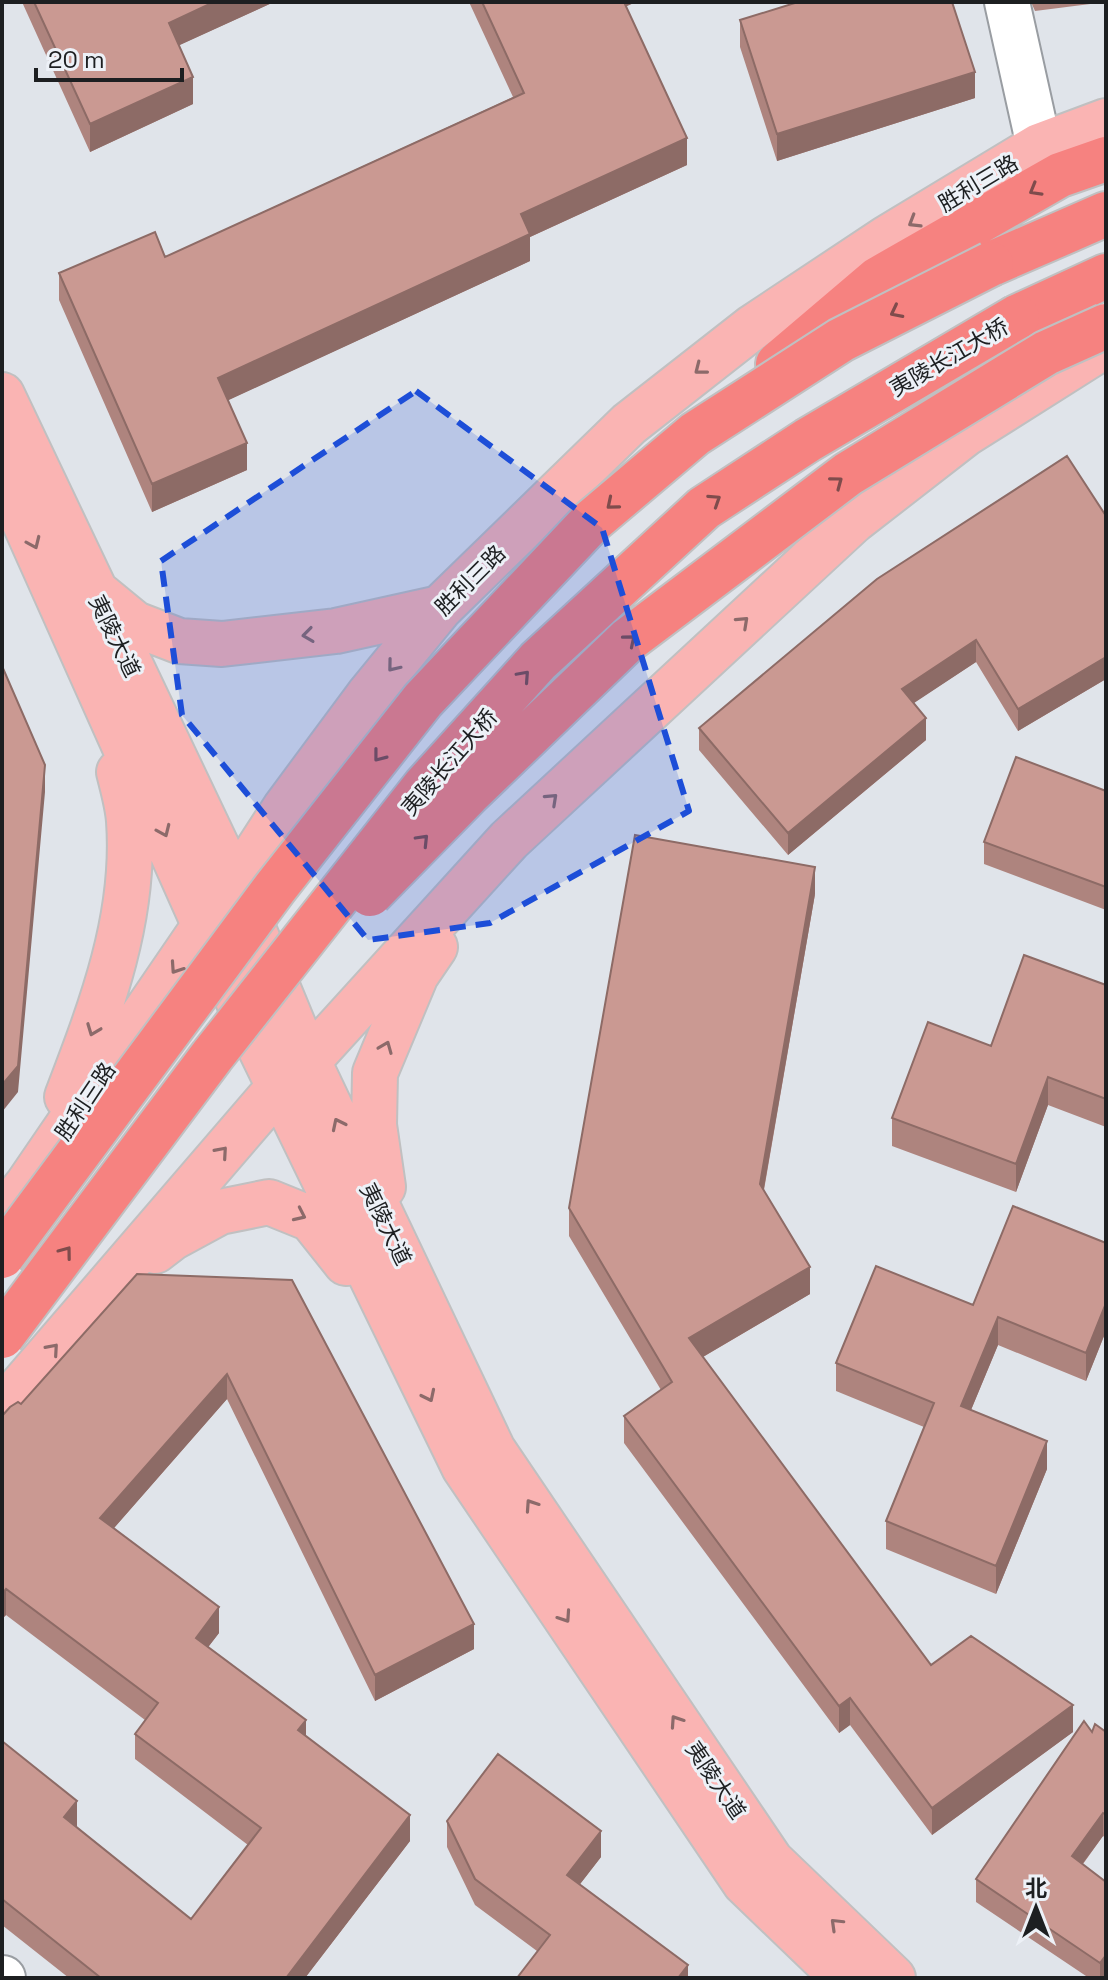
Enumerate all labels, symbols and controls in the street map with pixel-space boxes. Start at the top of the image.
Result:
scale bar [36,32,182,82]
text: 20 m [48,44,105,75]
street label: 胜利三路 [933,148,1023,218]
one-way arrow [1029,180,1043,196]
one-way arrow [908,212,923,227]
one-way arrow [890,302,905,317]
street label: 夷陵长江大桥 [885,312,1013,402]
one-way arrow [694,359,709,373]
one-way arrow [828,478,843,492]
one-way arrow [607,494,621,509]
one-way arrow [706,495,721,510]
one-way arrow [25,535,41,549]
street label: 胜利三路 [429,539,511,621]
street label: 夷陵大道 [83,590,147,682]
one-way arrow [734,617,748,632]
one-way arrow [302,626,315,643]
one-way arrow [621,635,635,650]
one-way arrow [388,657,403,671]
one-way arrow [514,671,529,686]
street label: 夷陵长江大桥 [395,703,503,821]
one-way arrow [374,747,388,762]
one-way arrow [543,794,558,808]
one-way arrow [154,823,170,837]
one-way arrow [414,835,428,849]
one-way arrow [171,959,186,973]
one-way arrow [86,1022,103,1036]
one-way arrow [376,1040,392,1055]
street label: 胜利三路 [49,1057,121,1145]
one-way arrow [332,1118,348,1132]
one-way arrow [212,1147,227,1162]
street label: 夷陵大道 [354,1178,418,1270]
one-way arrow [292,1205,307,1221]
one-way arrow [56,1246,70,1261]
one-way arrow [43,1344,58,1359]
one-way arrow [419,1387,435,1402]
one-way arrow [526,1500,541,1514]
one-way arrow [555,1608,570,1622]
one-way arrow [671,1715,686,1729]
street label: 夷陵大道 [680,1736,752,1824]
north arrow [996,1868,1076,1948]
text: 北 [1025,1874,1047,1902]
one-way arrow [831,1919,846,1933]

